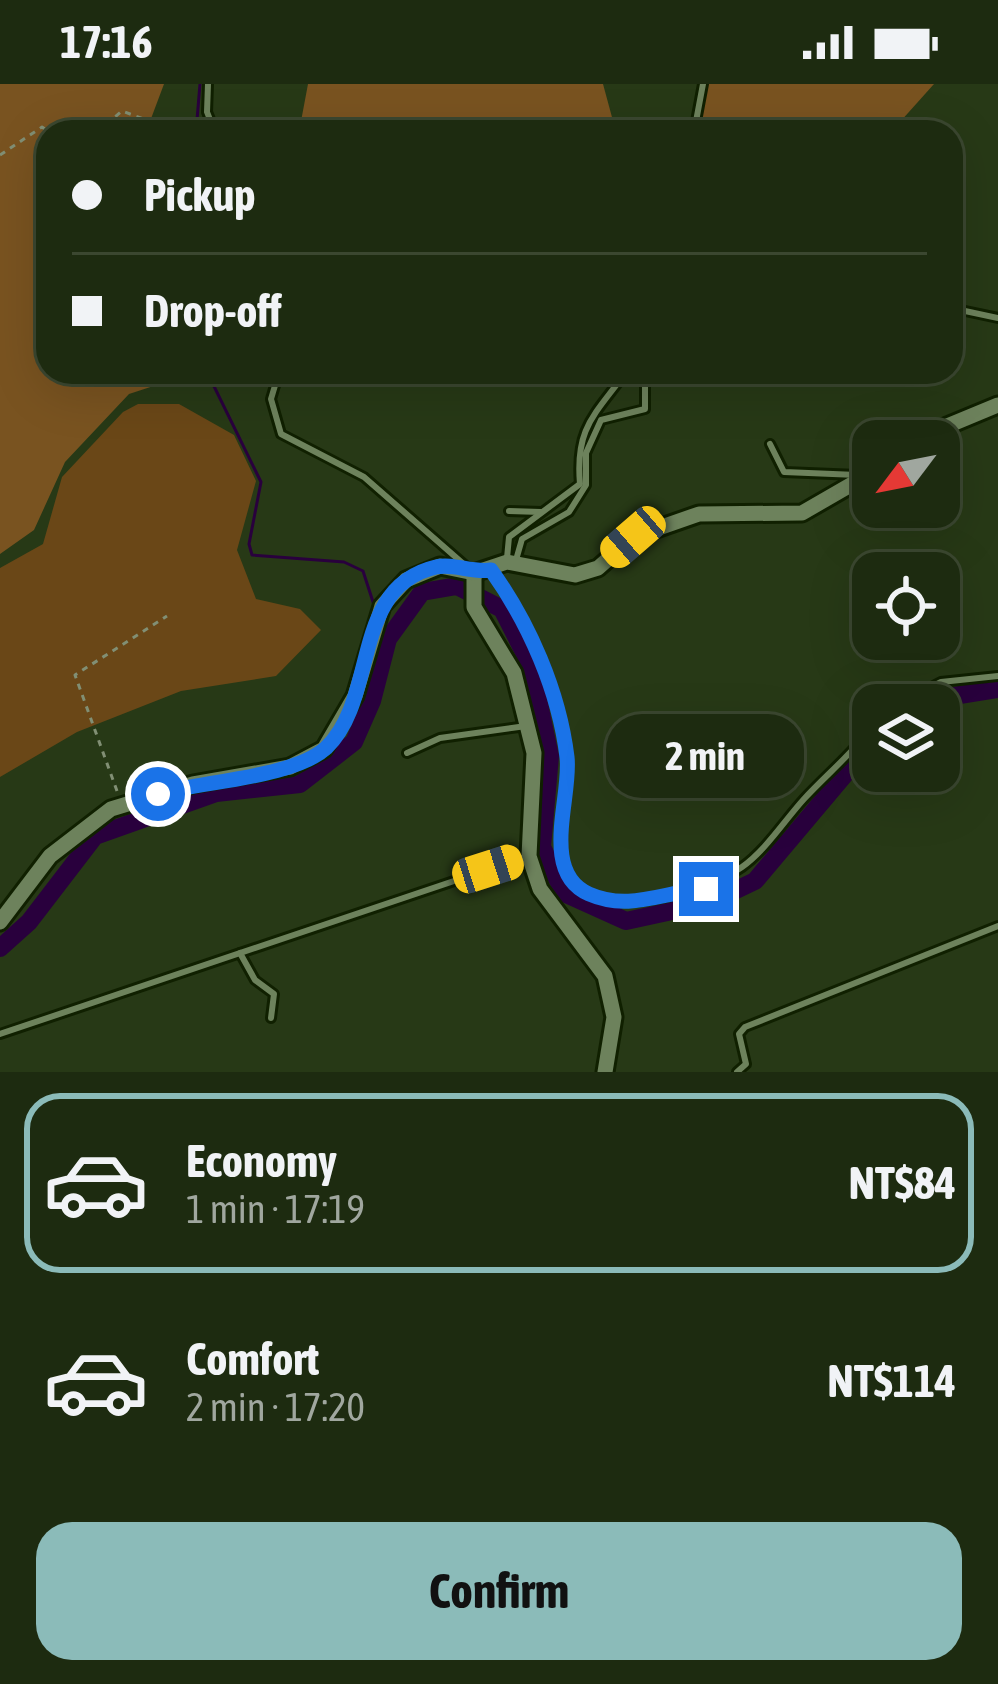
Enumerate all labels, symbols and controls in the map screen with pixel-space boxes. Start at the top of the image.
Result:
text: 17:16 [60,16,153,68]
text: Pickup [144,169,255,221]
text: Drop-off [144,285,282,337]
north arrow [852,420,960,528]
map controls [852,420,960,792]
car [594,500,672,574]
button: locate [852,552,960,660]
button: layers [852,684,960,792]
callout: 2 min [607,715,805,799]
text: 2 min [665,734,745,778]
route start [131,767,185,821]
car [448,841,528,897]
route end [679,862,733,916]
icon: car [42,1129,150,1237]
text: Economy [186,1135,337,1187]
text: NT$84 [848,1157,956,1209]
text: 1 min · 17:19 [186,1187,365,1231]
icon: car [42,1327,150,1435]
text: Comfort [186,1333,319,1385]
text: NT$114 [827,1355,956,1407]
text: 2 min · 17:20 [186,1385,365,1429]
button: Confirm [36,1522,962,1660]

